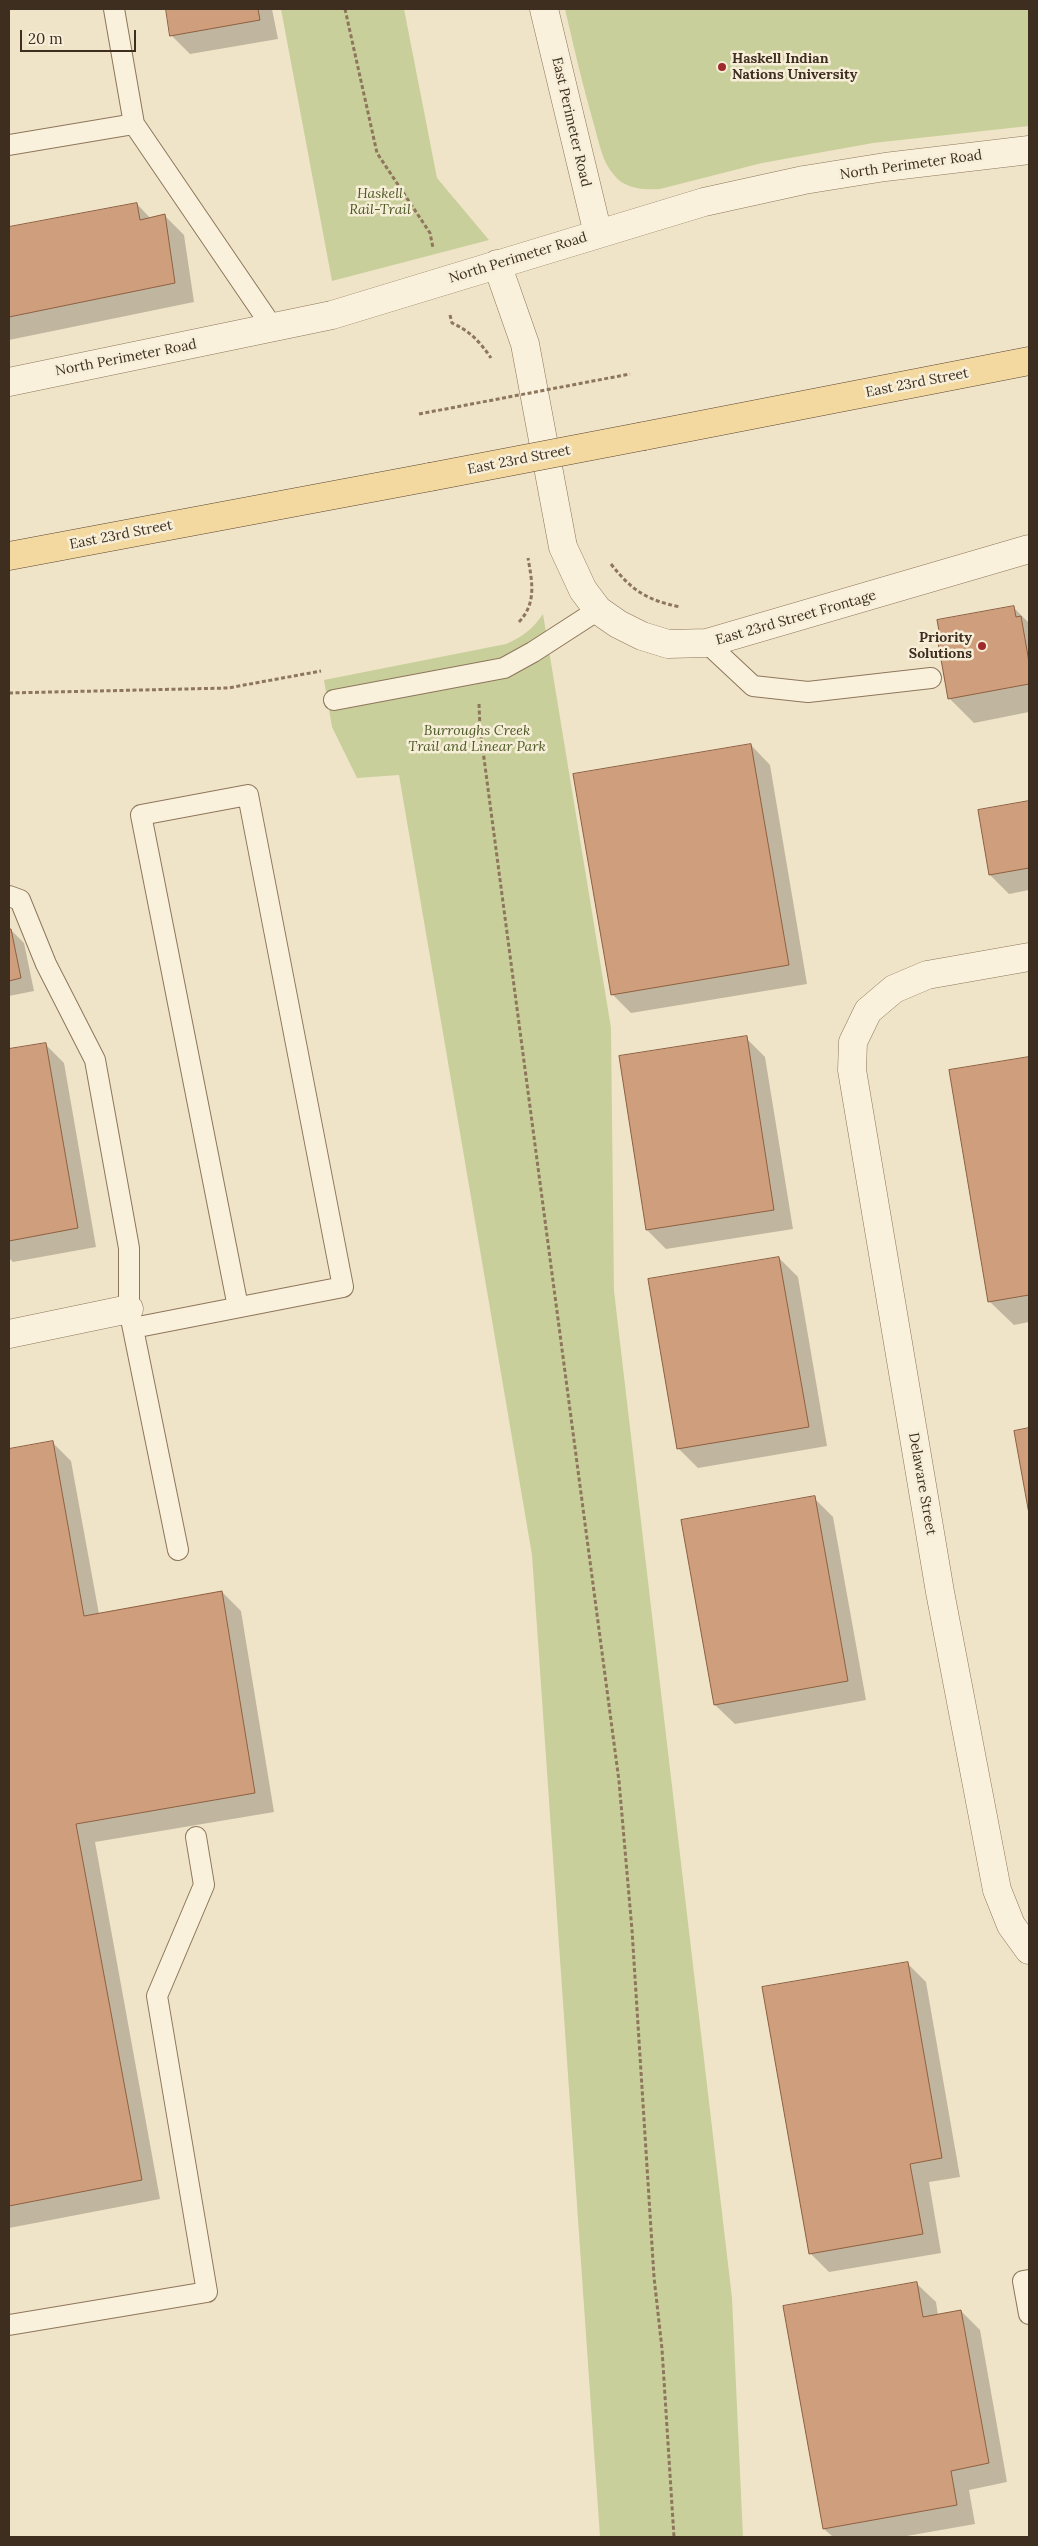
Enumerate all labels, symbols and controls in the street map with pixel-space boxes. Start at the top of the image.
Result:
scale bar [22,20,139,52]
text: 20 m [28,29,63,48]
place label: Haskell Indian Nations University [732,51,857,84]
street label: East Perimeter Road [548,55,594,189]
marker: Haskell Indian Nations University [716,61,728,73]
street label: North Perimeter Road [839,147,983,183]
park label: Haskell Rail-Trail [349,186,411,218]
street label: North Perimeter Road [447,229,589,287]
street label: North Perimeter Road [54,336,198,380]
street label: East 23rd Street [864,365,970,401]
street label: East 23rd Street [466,442,572,478]
street label: East 23rd Street [68,517,174,553]
street label: East 23rd Street Frontage [714,587,878,649]
place label: Priority Solutions [909,630,972,662]
marker: Priority Solutions [976,640,988,652]
park label: Burroughs Creek Trail and Linear Park [408,723,546,756]
street label: Delaware Street [905,1431,939,1537]

